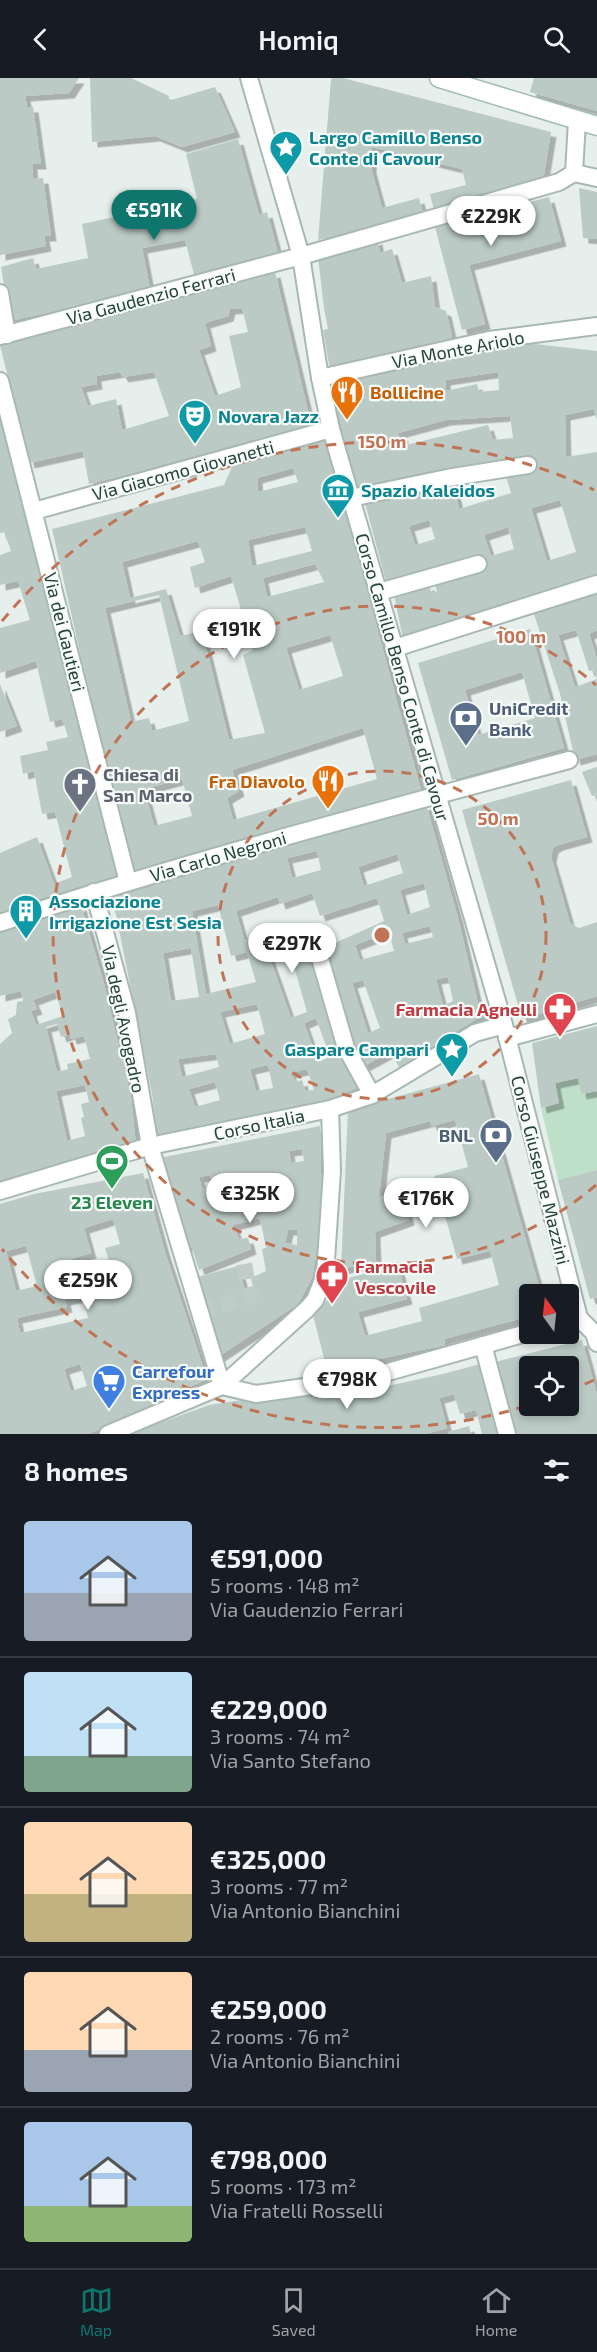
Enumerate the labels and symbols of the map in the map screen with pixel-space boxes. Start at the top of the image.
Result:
place label: Largo Camillo Benso Conte di Cavour [309,126,482,169]
place icon: Largo Camillo Benso Conte di Cavour [268,129,304,176]
pin: €591K [112,190,196,241]
pin: €229K [449,196,533,247]
street label: Via Gaudenzio Ferrari [64,263,238,329]
street label: Via Monte Ariolo [390,325,526,373]
restaurant icon: Bollicine [329,374,365,421]
place label: Bollicine [370,381,444,403]
theatre icon: Novara Jazz [177,398,213,445]
place label: Novara Jazz [218,405,319,427]
text: 150 m [358,430,406,452]
street label: Via Giacomo Giovanetti [90,435,276,505]
museum icon: Spazio Kaleidos [320,472,356,519]
place label: Spazio Kaleidos [361,479,495,501]
street label: Corso Camillo Benso Conte di Cavour [351,530,455,824]
street label: Via dei Gautieri [40,570,90,694]
pin: €191K [192,609,276,660]
text: 100 m [496,625,546,647]
place label: UniCredit Bank [489,697,569,740]
bank icon: UniCredit Bank [448,700,484,747]
place label: Chiesa di San Marco [103,763,192,806]
restaurant icon: Fra Diavolo [310,763,346,810]
church icon: Chiesa di San Marco [62,766,98,813]
place label: Fra Diavolo [209,770,305,792]
text: 50 m [477,807,519,829]
street label: Via Carlo Negroni [147,826,289,886]
place label: Associazione Irrigazione Est Sesia [49,890,222,933]
building icon: Associazione Irrigazione Est Sesia [8,893,44,940]
pin: €297K [250,923,334,974]
centre of rings [372,925,392,945]
street label: Via degli Avogadro [98,943,150,1095]
pharmacy icon: Farmacia Agnelli [542,991,578,1038]
place label: Farmacia Agnelli [395,998,537,1020]
place icon: Gaspare Campari [434,1031,470,1078]
place label: Gaspare Campari [284,1038,429,1060]
street label: Corso Giuseppe Mazzini [507,1073,575,1267]
street label: Corso Italia [212,1104,306,1144]
bank icon: BNL [478,1117,514,1164]
place label: BNL [439,1124,473,1146]
sports icon: 23 Eleven [94,1143,130,1190]
pin: €325K [208,1173,292,1224]
pin: €176K [384,1178,468,1229]
place label: 23 Eleven [71,1191,153,1213]
place label: Farmacia Vescovile [355,1255,436,1298]
pharmacy icon: Farmacia Vescovile [314,1258,350,1305]
pin: €259K [46,1260,130,1311]
north arrow [519,1284,579,1344]
pin: €798K [305,1359,389,1410]
place label: Carrefour Express [132,1360,215,1403]
supermarket icon: Carrefour Express [91,1363,127,1410]

